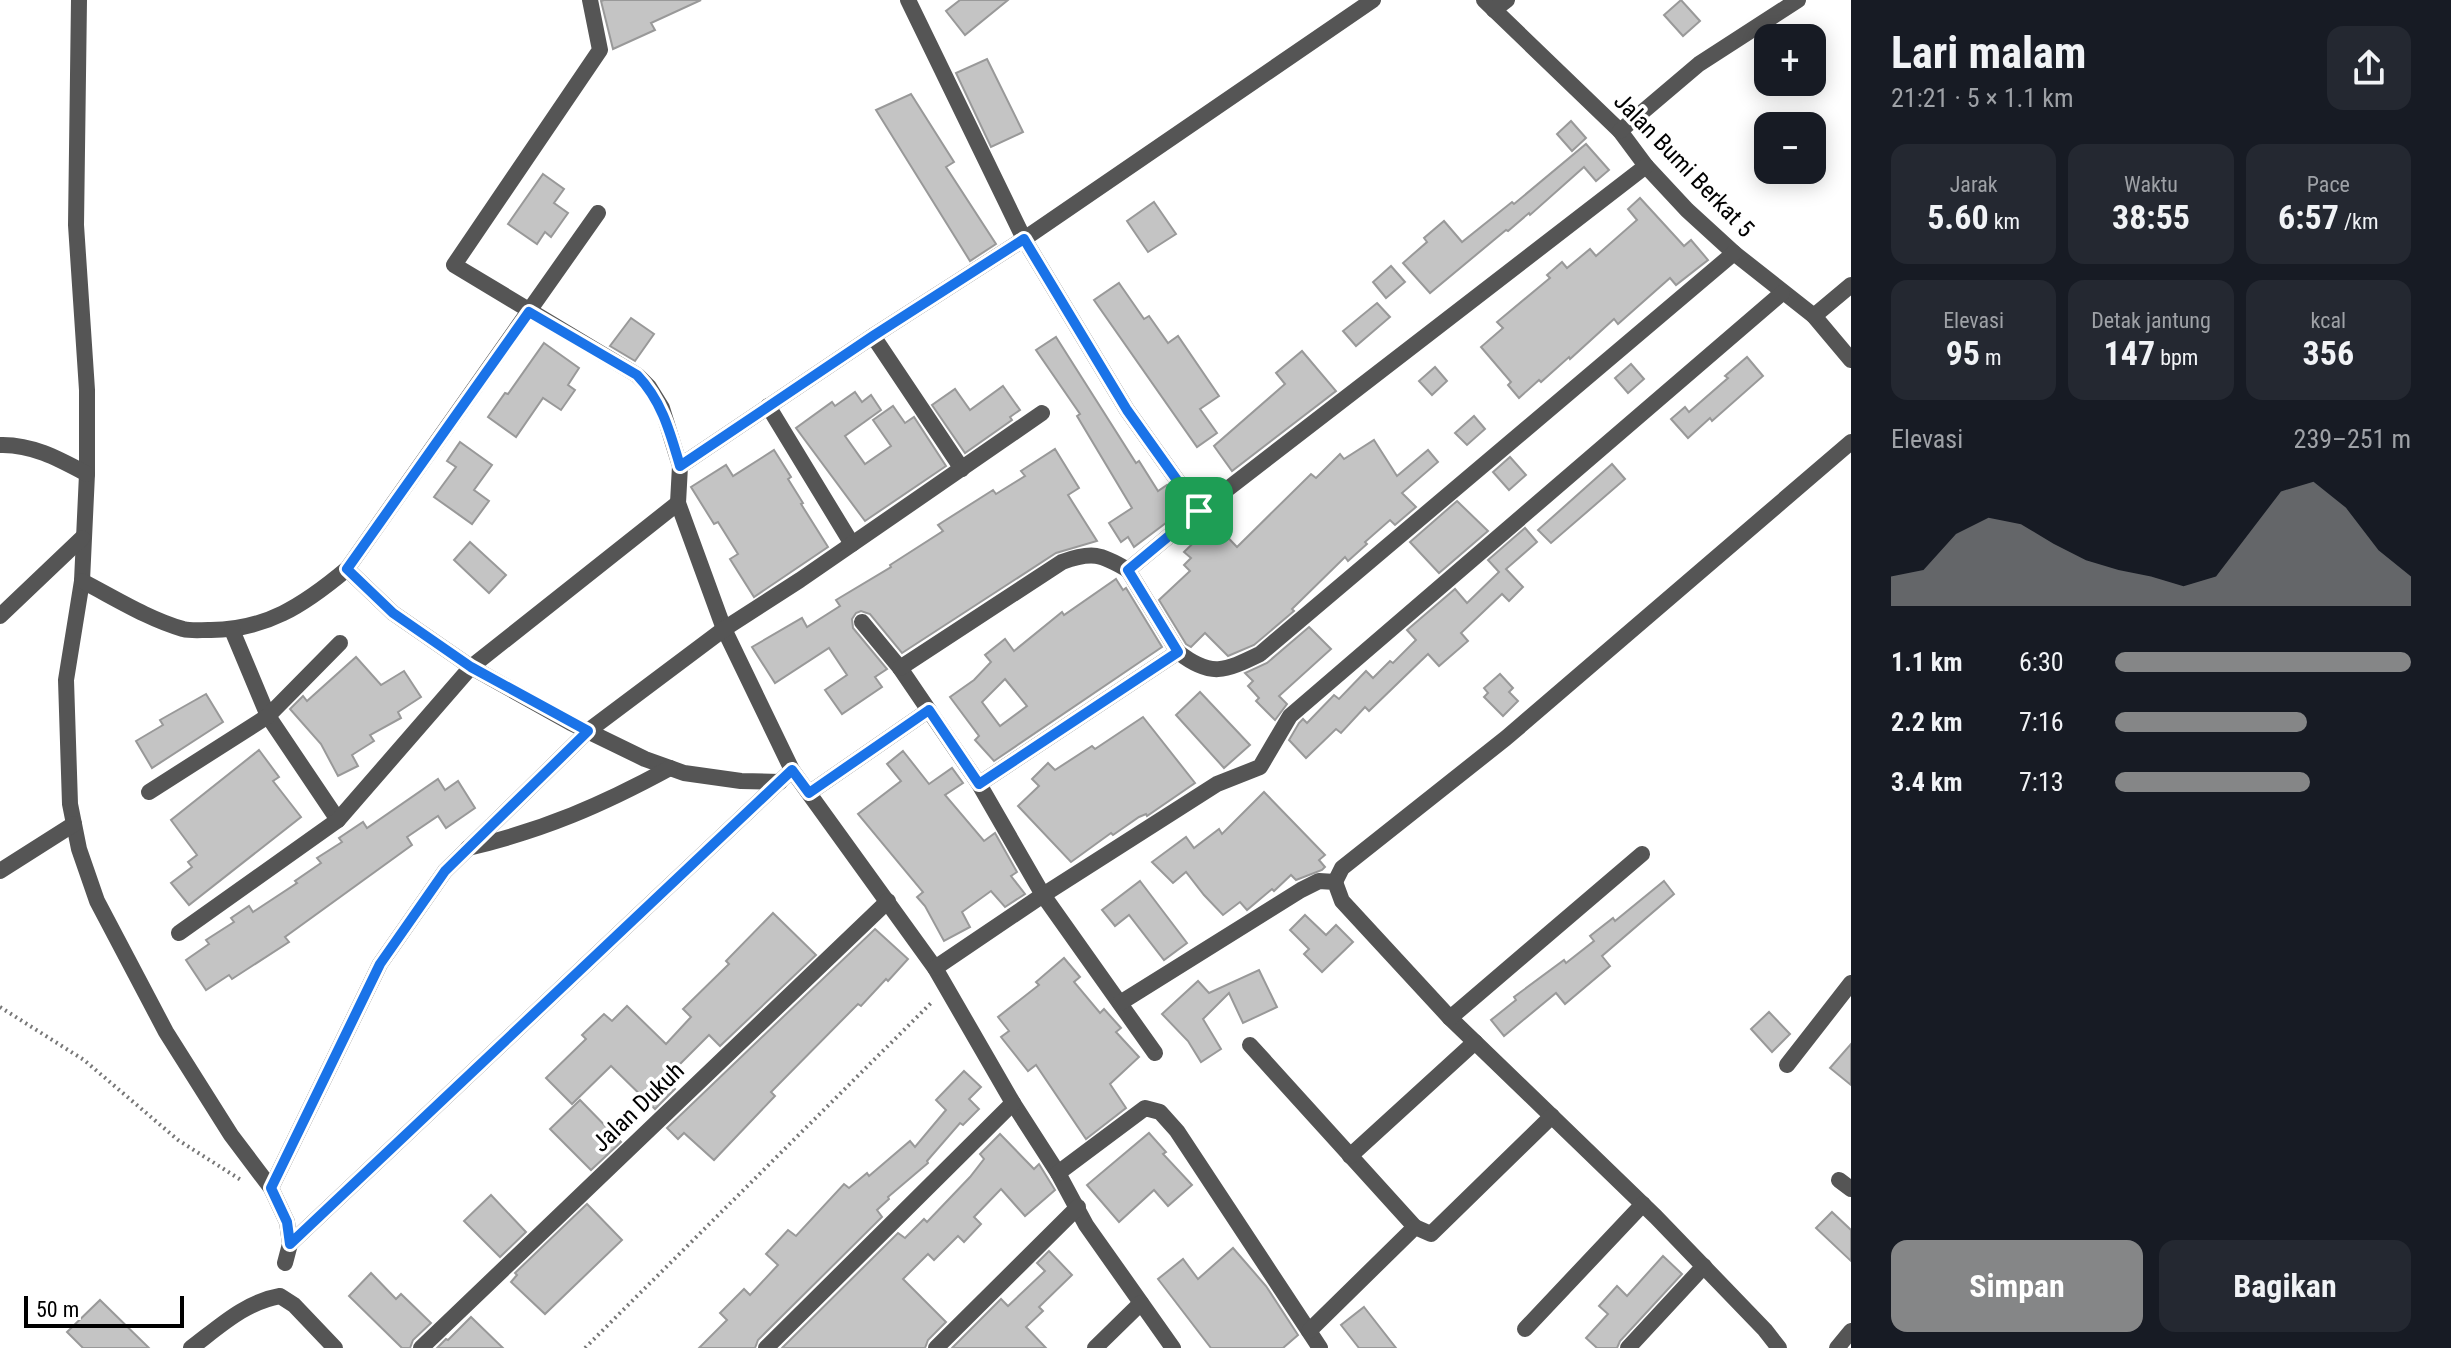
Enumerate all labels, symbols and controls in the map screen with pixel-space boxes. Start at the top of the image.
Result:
map controls [1754,24,1826,184]
button: + [1754,24,1826,96]
button: share [2327,26,2411,110]
text: Lari malam [1891,27,2086,79]
text: 21:21 · 5 × 1.1 km [1891,83,2073,113]
street label: Jalan Bumi Berkat 5 [1608,87,1760,243]
button: − [1754,112,1826,184]
text: Jarak [1950,172,1998,197]
text: Waktu [2124,172,2178,197]
text: Pace [2307,172,2350,197]
text: 5.60 [1927,197,1989,237]
text: 38:55 [2112,197,2190,237]
text: 6:57 [2278,197,2339,237]
text: km [1989,209,2020,234]
text: /km [2339,209,2379,234]
text: Elevasi [1943,308,2004,333]
text: Detak jantung [2091,308,2211,333]
text: kcal [2311,308,2346,333]
text: 95 [1946,333,1980,373]
text: 147 [2104,333,2155,373]
text: 356 [2303,333,2354,373]
text: m [1980,345,2002,370]
text: bpm [2155,345,2198,370]
text: Elevasi [1891,424,1963,454]
text: 239–251 m [2294,424,2411,454]
pin [1165,477,1233,545]
icon: arrive [1177,489,1221,533]
text: 1.1 km [1891,647,1963,677]
text: 6:30 [2019,647,2064,677]
text: 2.2 km [1891,707,1963,737]
text: 7:16 [2019,707,2064,737]
text: 3.4 km [1891,767,1963,797]
text: 7:13 [2019,767,2064,797]
street label: Jalan Dukuh [586,1056,690,1158]
button: Simpan [1891,1240,2143,1332]
button: Bagikan [2159,1240,2411,1332]
scale bar [24,1292,184,1328]
text: 50 m [36,1297,79,1322]

